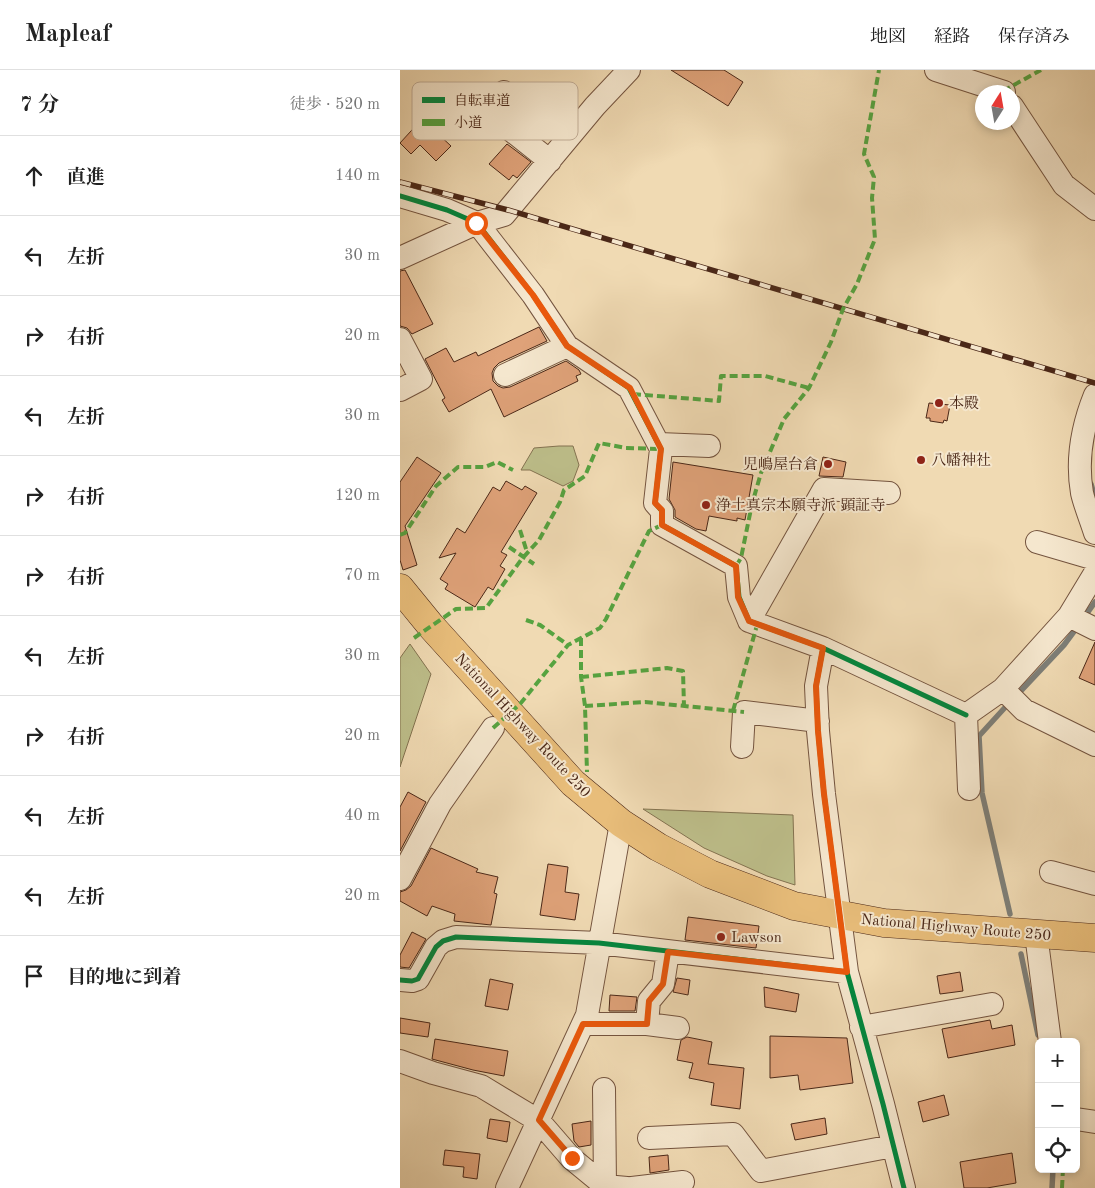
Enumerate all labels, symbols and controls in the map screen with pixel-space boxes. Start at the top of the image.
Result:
text: Mapleaf [25,23,111,47]
text: 地図 [870,28,906,46]
text: 経路 [934,28,970,46]
text: 保存済み [998,28,1070,46]
legend [412,82,578,140]
north arrow [975,85,1020,130]
text: 自転車道 [454,93,510,108]
text: 7 分 [20,95,59,116]
text: 徒歩 · 520 m [290,97,380,113]
text: 小道 [454,115,482,130]
icon: ahead [20,162,48,190]
text: 140 m [335,168,380,184]
text: 直進 [67,169,105,188]
route start [465,212,488,235]
icon: left [20,242,48,270]
text: 30 m [344,248,380,264]
text: 左折 [67,249,105,268]
icon: right [20,322,48,350]
text: 20 m [344,328,380,344]
text: 右折 [67,329,105,348]
place label: 本殿 [949,395,979,412]
marker: 本殿 [933,397,945,409]
icon: left [20,402,48,430]
text: 30 m [344,408,380,424]
text: 左折 [67,409,105,428]
place label: 八幡神社 [931,452,991,469]
marker: 八幡神社 [915,454,927,466]
place label: 児嶋屋台倉 [743,456,818,473]
marker: 児嶋屋台倉 [822,458,834,470]
icon: right [20,482,48,510]
text: 120 m [335,488,380,504]
text: 右折 [67,489,105,508]
place label: 浄土真宗本願寺派 顕証寺 [716,497,885,514]
marker: 浄土真宗本願寺派 顕証寺 [700,499,712,511]
icon: right [20,562,48,590]
text: 70 m [344,568,380,584]
text: 右折 [67,569,105,588]
icon: left [20,642,48,670]
text: 30 m [344,648,380,664]
text: 左折 [67,649,105,668]
street label: National Highway Route 250 [451,651,592,801]
icon: right [20,722,48,750]
text: 20 m [344,728,380,744]
text: 右折 [67,729,105,748]
icon: left [20,802,48,830]
text: 40 m [344,808,380,824]
text: 左折 [67,809,105,828]
icon: left [20,882,48,910]
text: 20 m [344,888,380,904]
text: 左折 [67,889,105,908]
street label: National Highway Route 250 [860,913,1052,944]
marker: Lawson [715,931,727,943]
place label: Lawson [731,931,782,946]
icon: arrive [20,962,48,990]
text: 目的地に到着 [67,969,181,988]
map controls [1035,1038,1080,1173]
button: + [1035,1038,1080,1083]
button: − [1035,1083,1080,1128]
button: locate [1035,1128,1080,1173]
route end [561,1147,584,1170]

